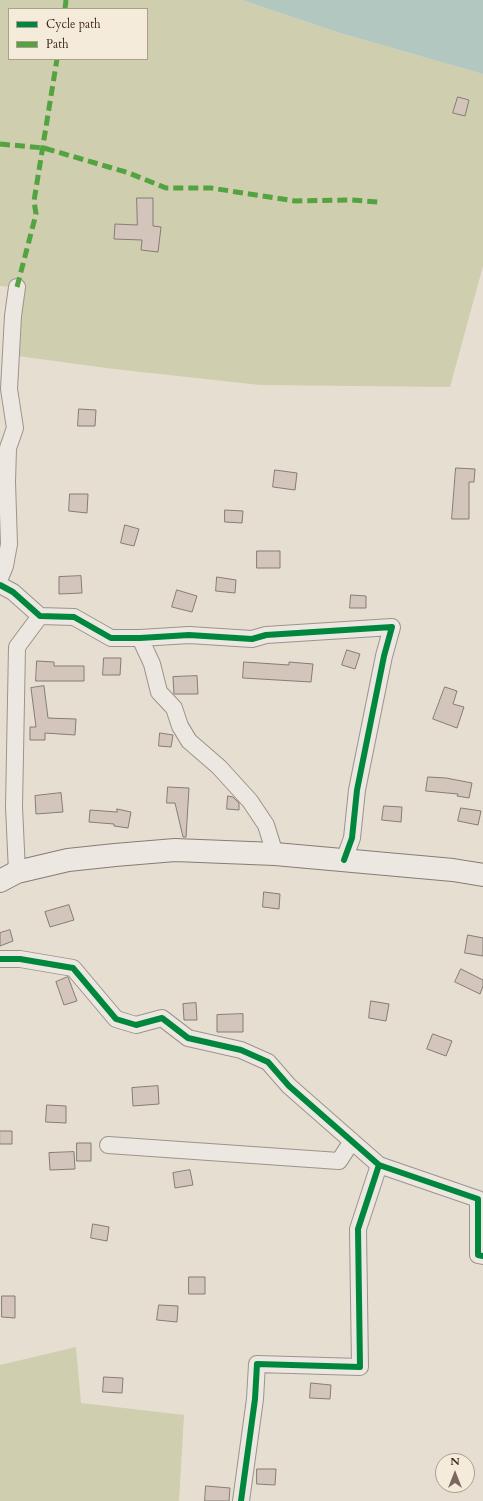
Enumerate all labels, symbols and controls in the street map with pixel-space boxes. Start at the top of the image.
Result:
legend [8,8,148,60]
text: Cycle path [46,16,101,32]
text: Path [46,36,69,52]
north arrow [435,1453,475,1493]
text: N [450,1454,460,1469]

